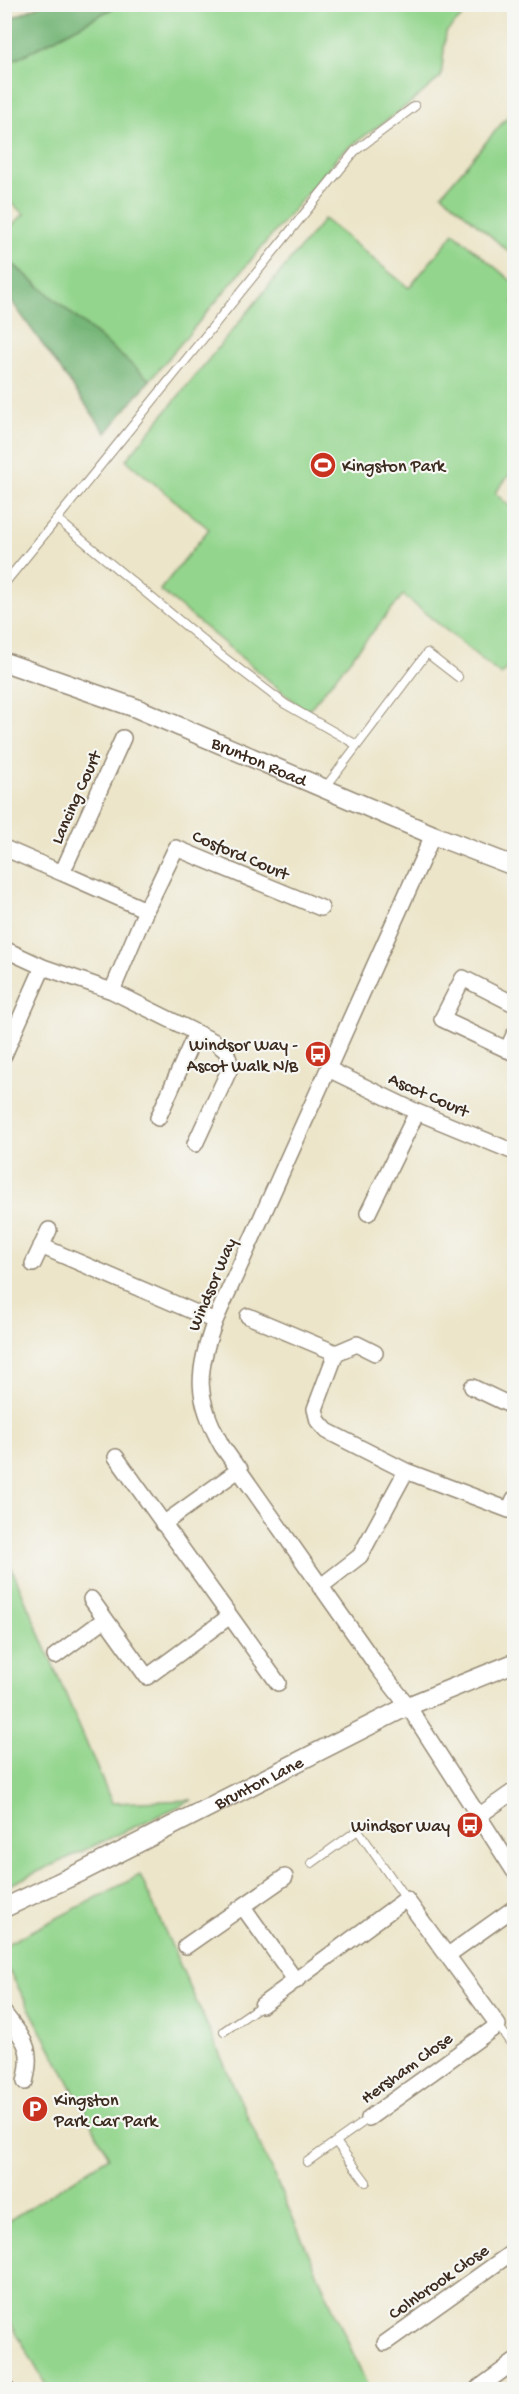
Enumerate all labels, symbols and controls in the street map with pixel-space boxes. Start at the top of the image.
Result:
sports icon: Kingston Park [308,450,338,480]
place label: Kingston Park [342,457,447,478]
street label: Brunton Road [207,733,311,793]
street label: Lancing Court [47,747,108,848]
street label: Cosford Court [189,827,293,887]
place label: Windsor Way - Ascot Walk N/B [187,1036,299,1078]
bus stop icon: Windsor Way - Ascot Walk N/B [303,1039,333,1069]
street label: Ascot Court [385,1069,473,1124]
street label: Windsor Way [184,1235,242,1335]
street label: Brunton Lane [211,1753,308,1816]
bus stop icon: Windsor Way [455,1810,485,1840]
place label: Windsor Way [351,1817,450,1838]
street label: Hersham Close [358,2028,458,2109]
place label: Kingston Park Car Park [53,2091,159,2133]
parking icon: Kingston Park Car Park [20,2094,50,2124]
street label: Colnbrook Close [385,2240,494,2325]

